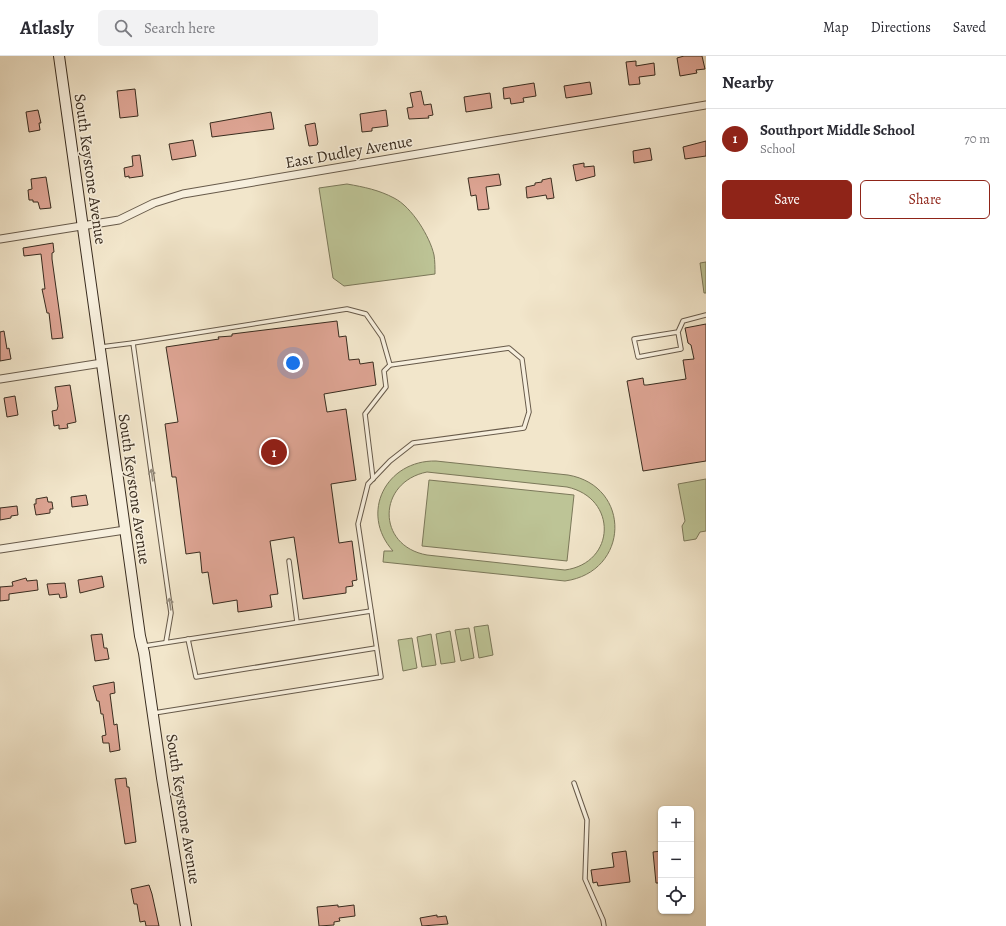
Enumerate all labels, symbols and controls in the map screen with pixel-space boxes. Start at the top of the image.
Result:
search box [98,10,378,46]
text: Atlasly [20,15,74,41]
icon: search [112,17,134,39]
text: Search here [144,18,215,38]
text: Map [823,18,849,37]
text: Directions [871,18,931,37]
text: Saved [953,18,986,37]
text: Nearby [722,71,773,94]
street label: South Keystone Avenue [69,92,111,246]
text: Southport Middle School [760,120,915,140]
street label: East Dudley Avenue [284,130,414,174]
text: 1 [733,130,737,147]
text: 70 m [964,130,990,147]
text: School [760,140,795,157]
button: Save [722,180,852,219]
button: Share [860,180,990,219]
your location [283,353,303,373]
street label: South Keystone Avenue [113,412,155,566]
pin: 1 [261,437,287,467]
one-way arrow [148,469,156,482]
one-way arrow [166,598,174,611]
street label: South Keystone Avenue [160,732,206,886]
map controls [658,806,694,914]
button: + [658,806,694,842]
button: − [658,842,694,878]
button: locate [658,878,694,914]

